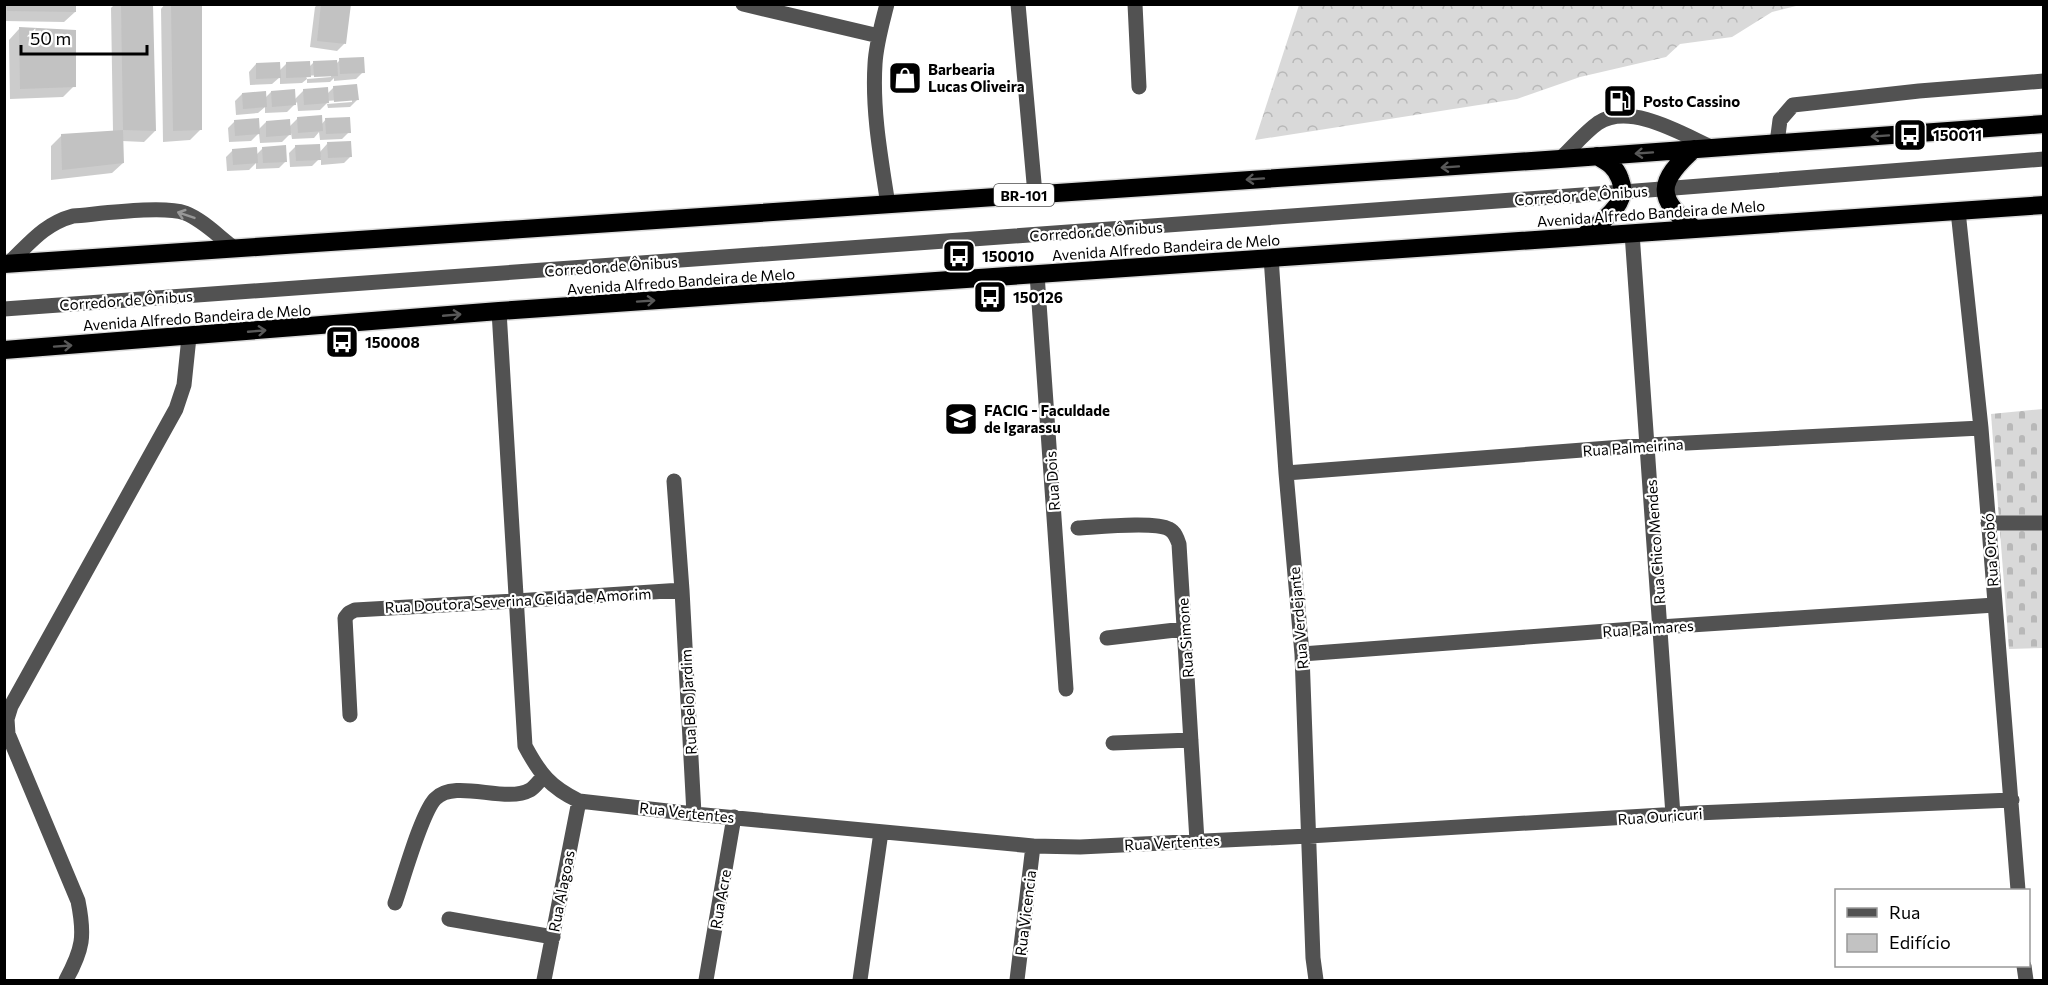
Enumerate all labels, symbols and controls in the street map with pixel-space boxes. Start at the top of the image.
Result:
scale bar [21,18,147,56]
text: 50 m [30,27,71,49]
shop icon: Barbearia Lucas Oliveira [887,60,923,96]
place label: Barbearia Lucas Oliveira [928,60,1025,95]
fuel station icon: Posto Cassino [1602,83,1638,119]
place label: Posto Cassino [1643,92,1740,110]
bus stop icon: 150011 [1892,117,1928,153]
place label: 150011 [1933,126,1982,144]
one-way arrow [1871,131,1891,142]
one-way arrow [1635,147,1654,158]
one-way arrow [1440,161,1460,172]
one-way arrow [1245,174,1265,185]
street label: Corredor de Ônibus [1514,180,1648,209]
road number: BR-101 [994,184,1054,206]
street label: Avenida Alfredo Bandeira de Melo [1536,196,1766,230]
one-way arrow [177,208,196,219]
street label: Corredor de Ônibus [1029,216,1163,245]
street label: Avenida Alfredo Bandeira de Melo [1051,230,1281,264]
bus stop icon: 150010 [941,238,977,274]
place label: 150010 [982,247,1034,265]
street label: Corredor de Ônibus [544,251,678,280]
street label: Avenida Alfredo Bandeira de Melo [566,264,796,298]
bus stop icon: 150126 [972,279,1008,315]
street label: Corredor de Ônibus [59,285,193,314]
place label: 150126 [1013,288,1063,306]
one-way arrow [636,296,656,307]
street label: Avenida Alfredo Bandeira de Melo [82,300,312,334]
one-way arrow [441,309,461,320]
bus stop icon: 150008 [324,324,360,360]
one-way arrow [247,325,267,336]
place label: 150008 [365,333,420,351]
one-way arrow [52,340,72,351]
school or university icon: FACIG - Faculdade de Igarassu [943,401,979,437]
place label: FACIG - Faculdade de Igarassu [984,401,1110,436]
street label: Rua Palmeirina [1582,434,1684,460]
street label: Rua Dois [1041,450,1063,511]
street label: Rua Chico Mendes [1642,479,1668,605]
street label: Rua Orobó [1978,513,2002,587]
street label: Rua Verdejante [1285,566,1311,670]
street label: Rua Doutora Severina Gelda de Amorim [384,584,652,616]
street label: Rua Simone [1173,597,1197,679]
street label: Rua Palmares [1602,616,1694,640]
street label: Rua Belo Jardim [676,649,700,755]
street label: Rua Vertentes [639,798,736,826]
street label: Rua Ouricuri [1617,804,1703,828]
street label: Rua Vertentes [1124,831,1220,853]
street label: Rua Alagoas [544,849,578,933]
street label: Rua Acre [706,868,734,930]
street label: Rua Vicencia [1011,869,1039,957]
legend [1835,889,2030,967]
text: Rua [1889,901,1920,923]
text: Edifício [1889,931,1951,953]

